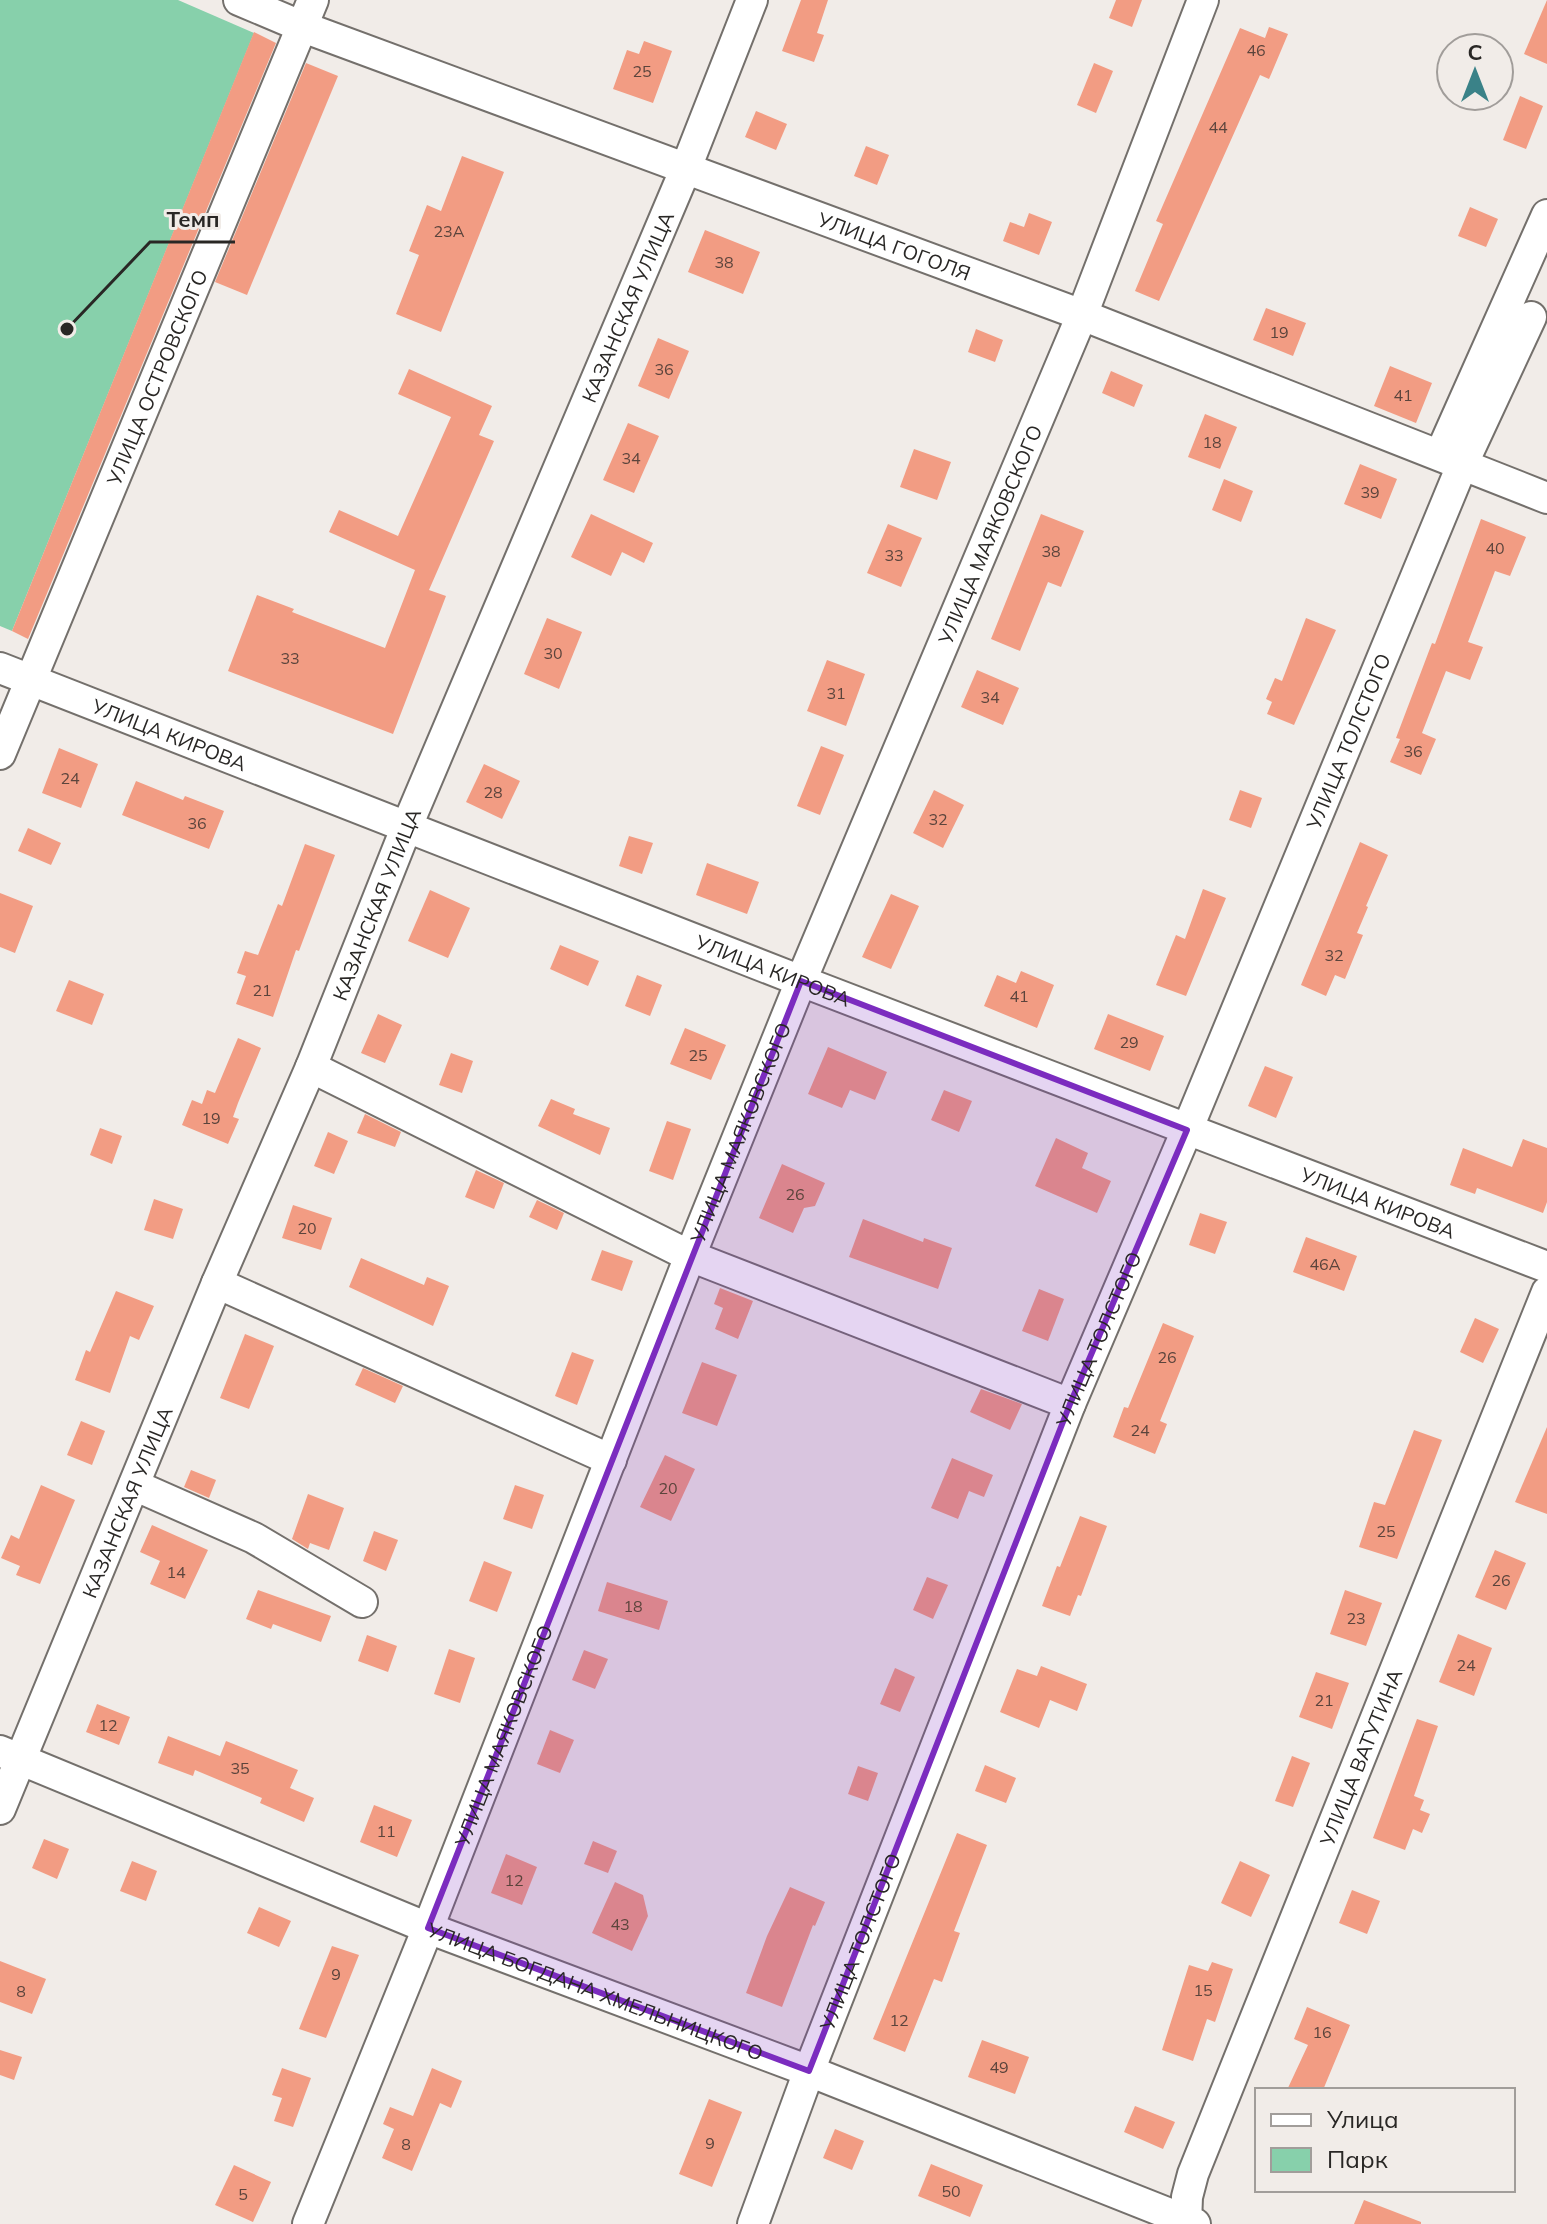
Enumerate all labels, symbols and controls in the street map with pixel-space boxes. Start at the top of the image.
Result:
north arrow [1435,32,1515,112]
text: С [1467,38,1483,66]
house number: 46 [1246,40,1266,60]
house number: 25 [632,61,652,81]
house number: 44 [1208,117,1228,137]
callout: Темп [150,196,235,242]
text: Темп [166,205,220,233]
street label: УЛИЦА ГОГОЛЯ [814,206,974,285]
street label: КАЗАНСКАЯ УЛИЦА [576,207,679,406]
house number: 23А [434,221,465,241]
house number: 38 [714,252,734,272]
street label: УЛИЦА ОСТРОВСКОГО [100,266,212,490]
house number: 19 [1269,322,1289,342]
house number: 36 [654,359,674,379]
house number: 41 [1393,385,1413,405]
street label: УЛИЦА МАЯКОВСКОГО [932,421,1047,649]
house number: 18 [1202,432,1222,452]
house number: 34 [621,448,641,468]
house number: 39 [1360,482,1380,502]
house number: 40 [1485,538,1505,558]
house number: 38 [1041,541,1061,561]
house number: 33 [884,545,904,565]
house number: 30 [543,643,563,663]
house number: 33 [280,648,300,668]
street label: УЛИЦА ТОЛСТОГО [1300,649,1395,834]
house number: 31 [826,683,846,703]
house number: 34 [980,687,1000,707]
street label: УЛИЦА КИРОВА [88,692,251,776]
house number: 36 [1403,741,1423,761]
house number: 24 [60,768,80,788]
house number: 28 [483,782,503,802]
street label: КАЗАНСКАЯ УЛИЦА [326,804,426,1004]
house number: 32 [928,809,948,829]
house number: 36 [187,813,207,833]
street label: УЛИЦА КИРОВА [691,928,854,1011]
house number: 32 [1324,945,1344,965]
house number: 21 [252,980,272,1000]
house number: 41 [1009,986,1029,1006]
street label: УЛИЦА МАЯКОВСКОГО [684,1018,796,1247]
house number: 29 [1119,1032,1139,1052]
house number: 25 [688,1045,708,1065]
house number: 19 [201,1108,221,1128]
street label: УЛИЦА КИРОВА [1296,1161,1459,1243]
house number: 26 [785,1184,805,1204]
house number: 20 [297,1218,317,1238]
street label: УЛИЦА ТОЛСТОГО [1050,1248,1146,1431]
house number: 46А [1310,1254,1341,1274]
house number: 26 [1157,1347,1177,1367]
street label: КАЗАНСКАЯ УЛИЦА [76,1402,177,1602]
house number: 24 [1130,1420,1150,1440]
house number: 20 [658,1478,678,1498]
house number: 25 [1376,1521,1396,1541]
house number: 14 [166,1562,186,1582]
house number: 26 [1491,1570,1511,1590]
house number: 18 [623,1596,643,1616]
house number: 23 [1346,1608,1366,1628]
street label: УЛИЦА МАЯКОВСКОГО [448,1621,558,1851]
house number: 24 [1456,1655,1476,1675]
street label: УЛИЦА ВАТУТИНА [1313,1665,1407,1850]
house number: 21 [1314,1690,1334,1710]
house number: 12 [98,1715,118,1735]
house number: 35 [230,1758,250,1778]
house number: 11 [376,1821,396,1841]
street label: УЛИЦА ТОЛСТОГО [813,1849,906,2035]
house number: 12 [504,1870,524,1890]
house number: 43 [610,1914,630,1934]
street label: УЛИЦА БОГДАНА ХМЕЛЬНИЦКОГО [423,1916,767,2065]
house number: 9 [331,1964,341,1984]
house number: 15 [1193,1980,1213,2000]
house number: 8 [16,1981,26,2001]
house number: 12 [889,2010,909,2030]
house number: 16 [1312,2022,1332,2042]
house number: 49 [989,2057,1009,2077]
legend [1255,2088,1515,2192]
text: Улица [1326,2104,1399,2134]
house number: 9 [705,2133,715,2153]
house number: 8 [401,2134,411,2154]
text: Парк [1327,2144,1388,2174]
house number: 50 [941,2181,961,2201]
house number: 5 [238,2184,248,2204]

